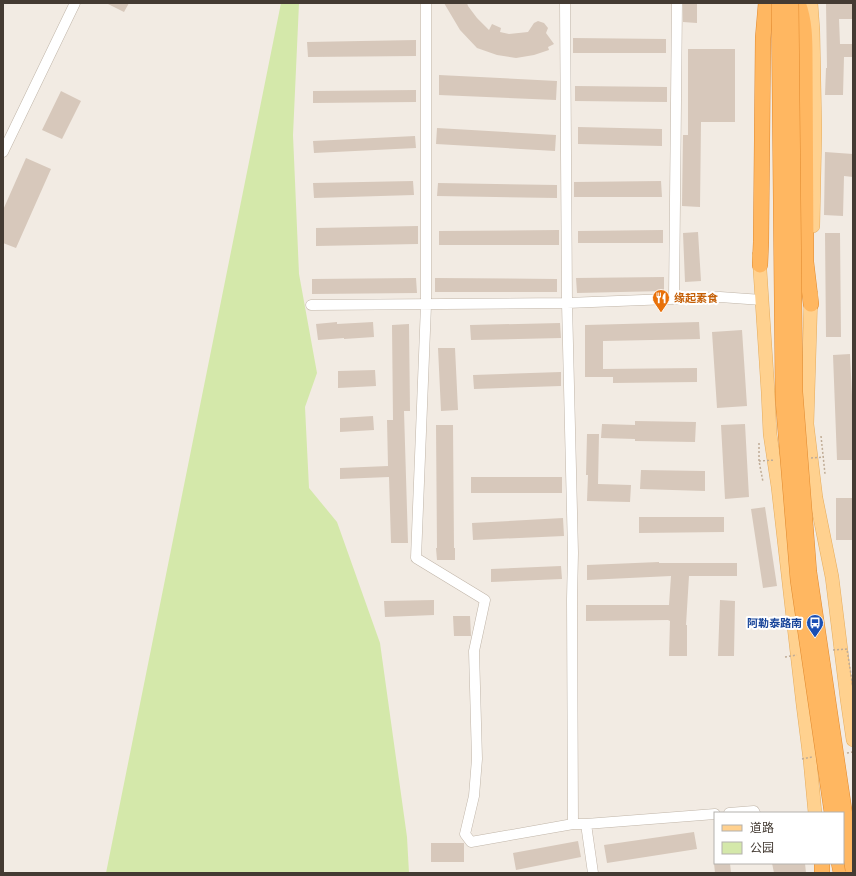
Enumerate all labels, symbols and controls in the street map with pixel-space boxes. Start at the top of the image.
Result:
restaurant icon: 缘起素食 [651,288,671,313]
place label: 缘起素食 [674,292,718,305]
bus stop icon: 阿勒泰路南 [805,613,825,638]
place label: 阿勒泰路南 [747,617,802,630]
legend [714,812,844,864]
text: 道路 [750,821,774,835]
text: 公园 [750,841,774,855]

